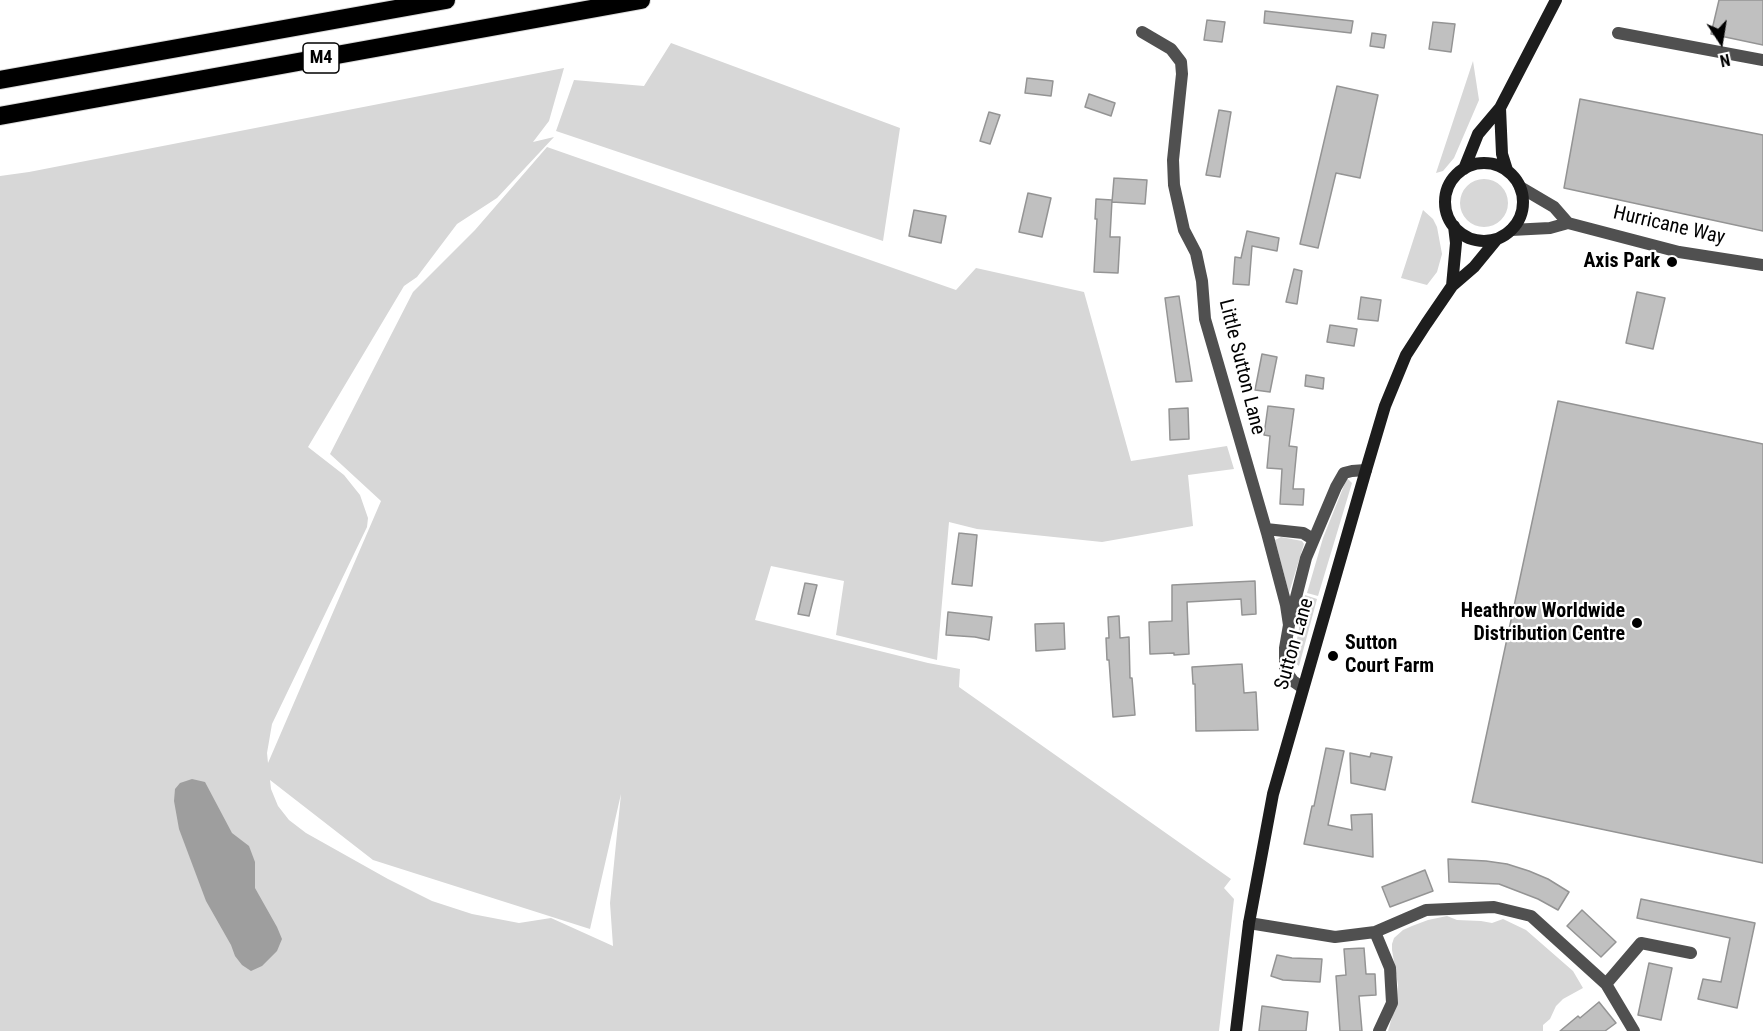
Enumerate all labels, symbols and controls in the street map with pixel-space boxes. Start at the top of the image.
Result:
north arrow [1691,12,1751,72]
road number: M4 [303,43,339,73]
text: N [1718,50,1732,70]
street label: Hurricane Way [1611,201,1727,251]
place label: Axis Park [1583,250,1660,274]
marker: Axis Park [1665,255,1679,269]
street label: Little Sutton Lane [1213,297,1269,437]
street label: Sutton Lane [1270,595,1320,693]
place label: Heathrow Worldwide Distribution Centre [1461,600,1625,647]
marker: Heathrow Worldwide Distribution Centre [1630,616,1644,630]
place label: Sutton Court Farm [1345,632,1434,679]
marker: Sutton Court Farm [1326,649,1340,663]

